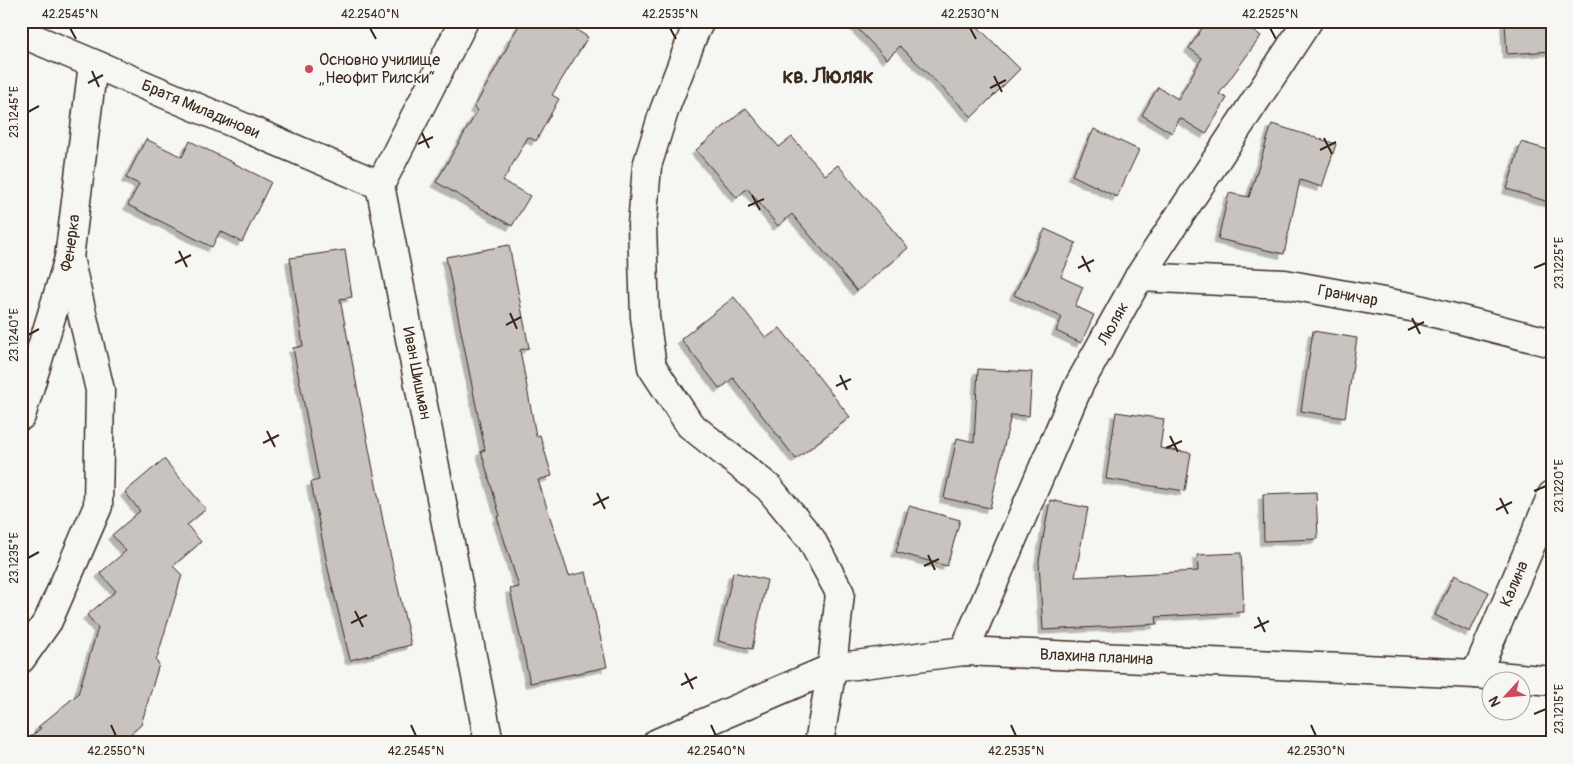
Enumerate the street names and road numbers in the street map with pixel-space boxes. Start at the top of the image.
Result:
street label: Братя Миладинови [138,75,263,143]
street label: Фенерка [55,213,84,274]
street label: Граничар [1316,280,1380,311]
street label: Люляк [1093,299,1133,350]
street label: Иван Шишман [398,325,436,421]
street label: Калина [1496,558,1533,610]
street label: Влахина планина [1039,644,1154,669]

